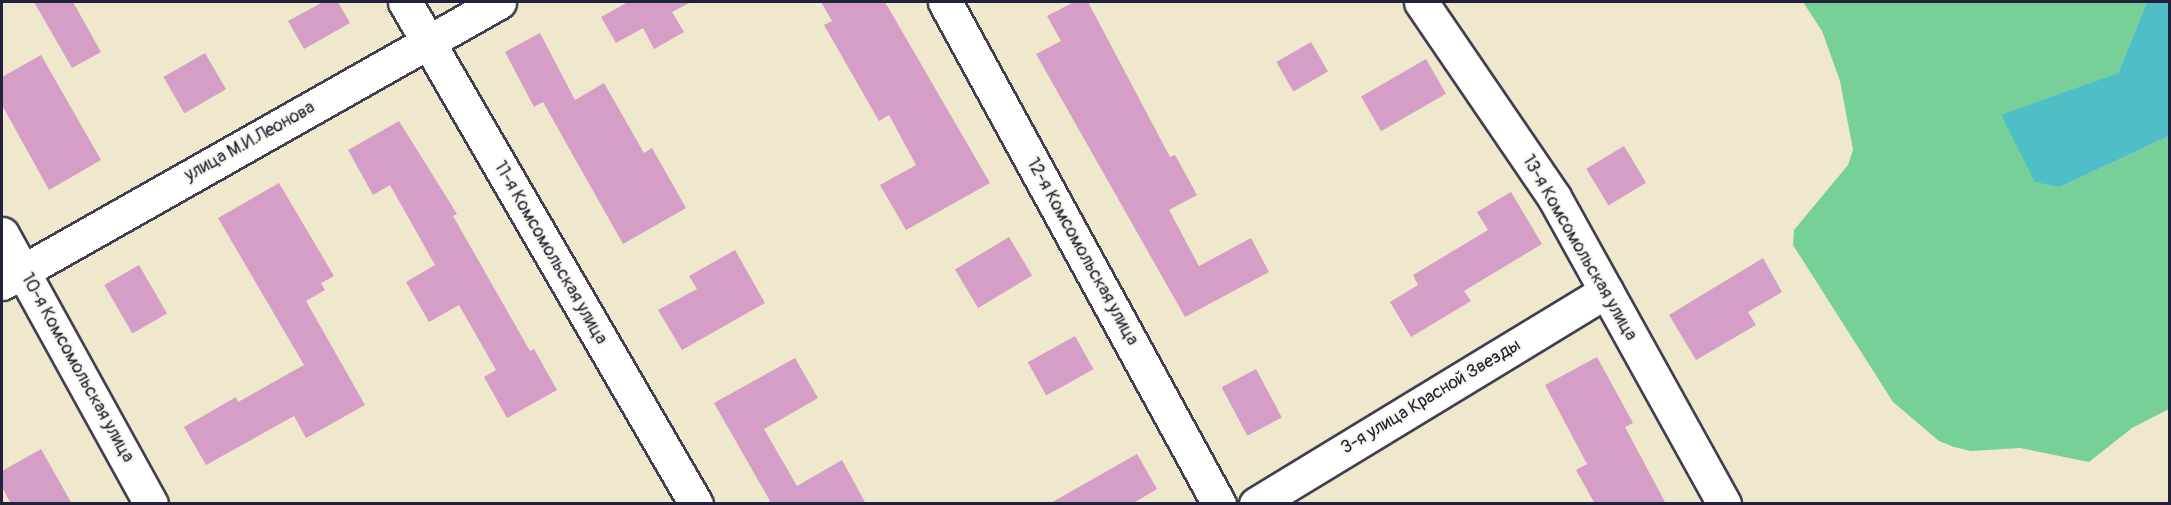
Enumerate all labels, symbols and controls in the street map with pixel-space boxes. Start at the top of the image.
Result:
street label: улица М.И.Леонова [181,97,319,187]
street label: 13-я Комсомольская улица [1517,151,1641,345]
street label: 12-я Комсомольская улица [1021,154,1143,350]
street label: 11-я Комсомольская улица [489,158,611,348]
street label: 10-я Комсомольская улица [16,269,138,467]
street label: 3-я улица Красной Звезды [1337,335,1525,459]

